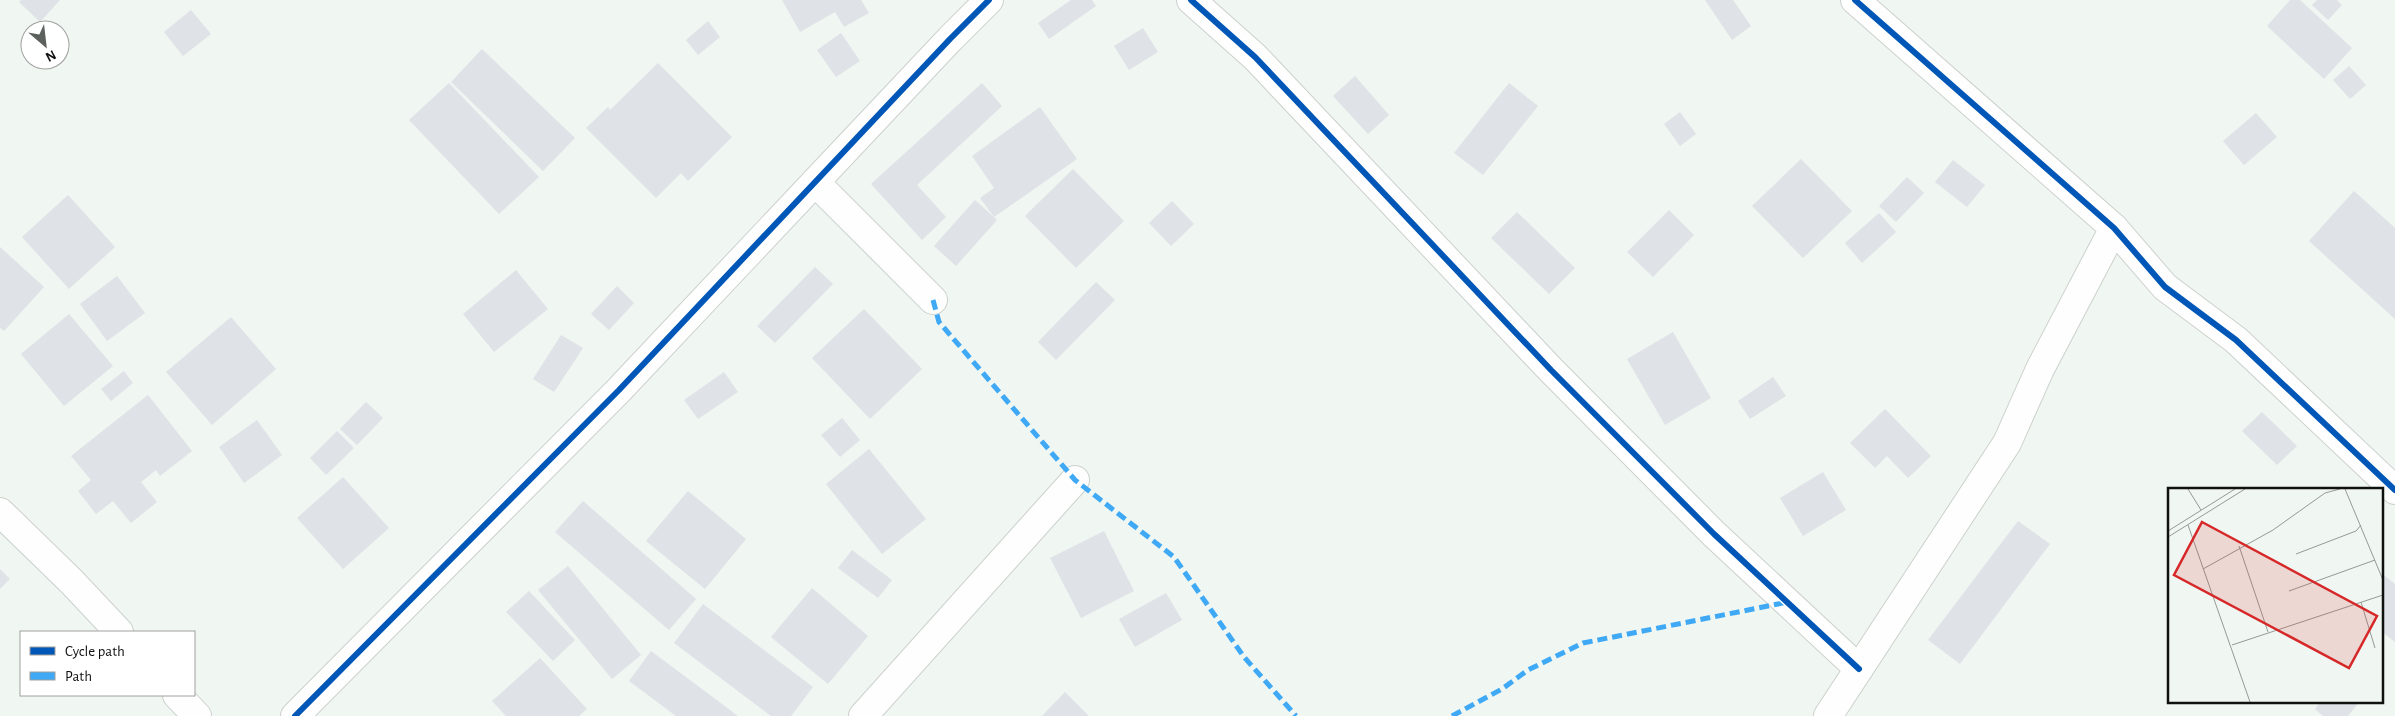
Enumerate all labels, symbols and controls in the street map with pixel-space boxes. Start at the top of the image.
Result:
north arrow [20,20,70,70]
text: N [43,47,58,64]
inset map [2168,488,2382,704]
legend [20,631,195,696]
text: Cycle path [65,644,125,659]
text: Path [65,669,92,684]

